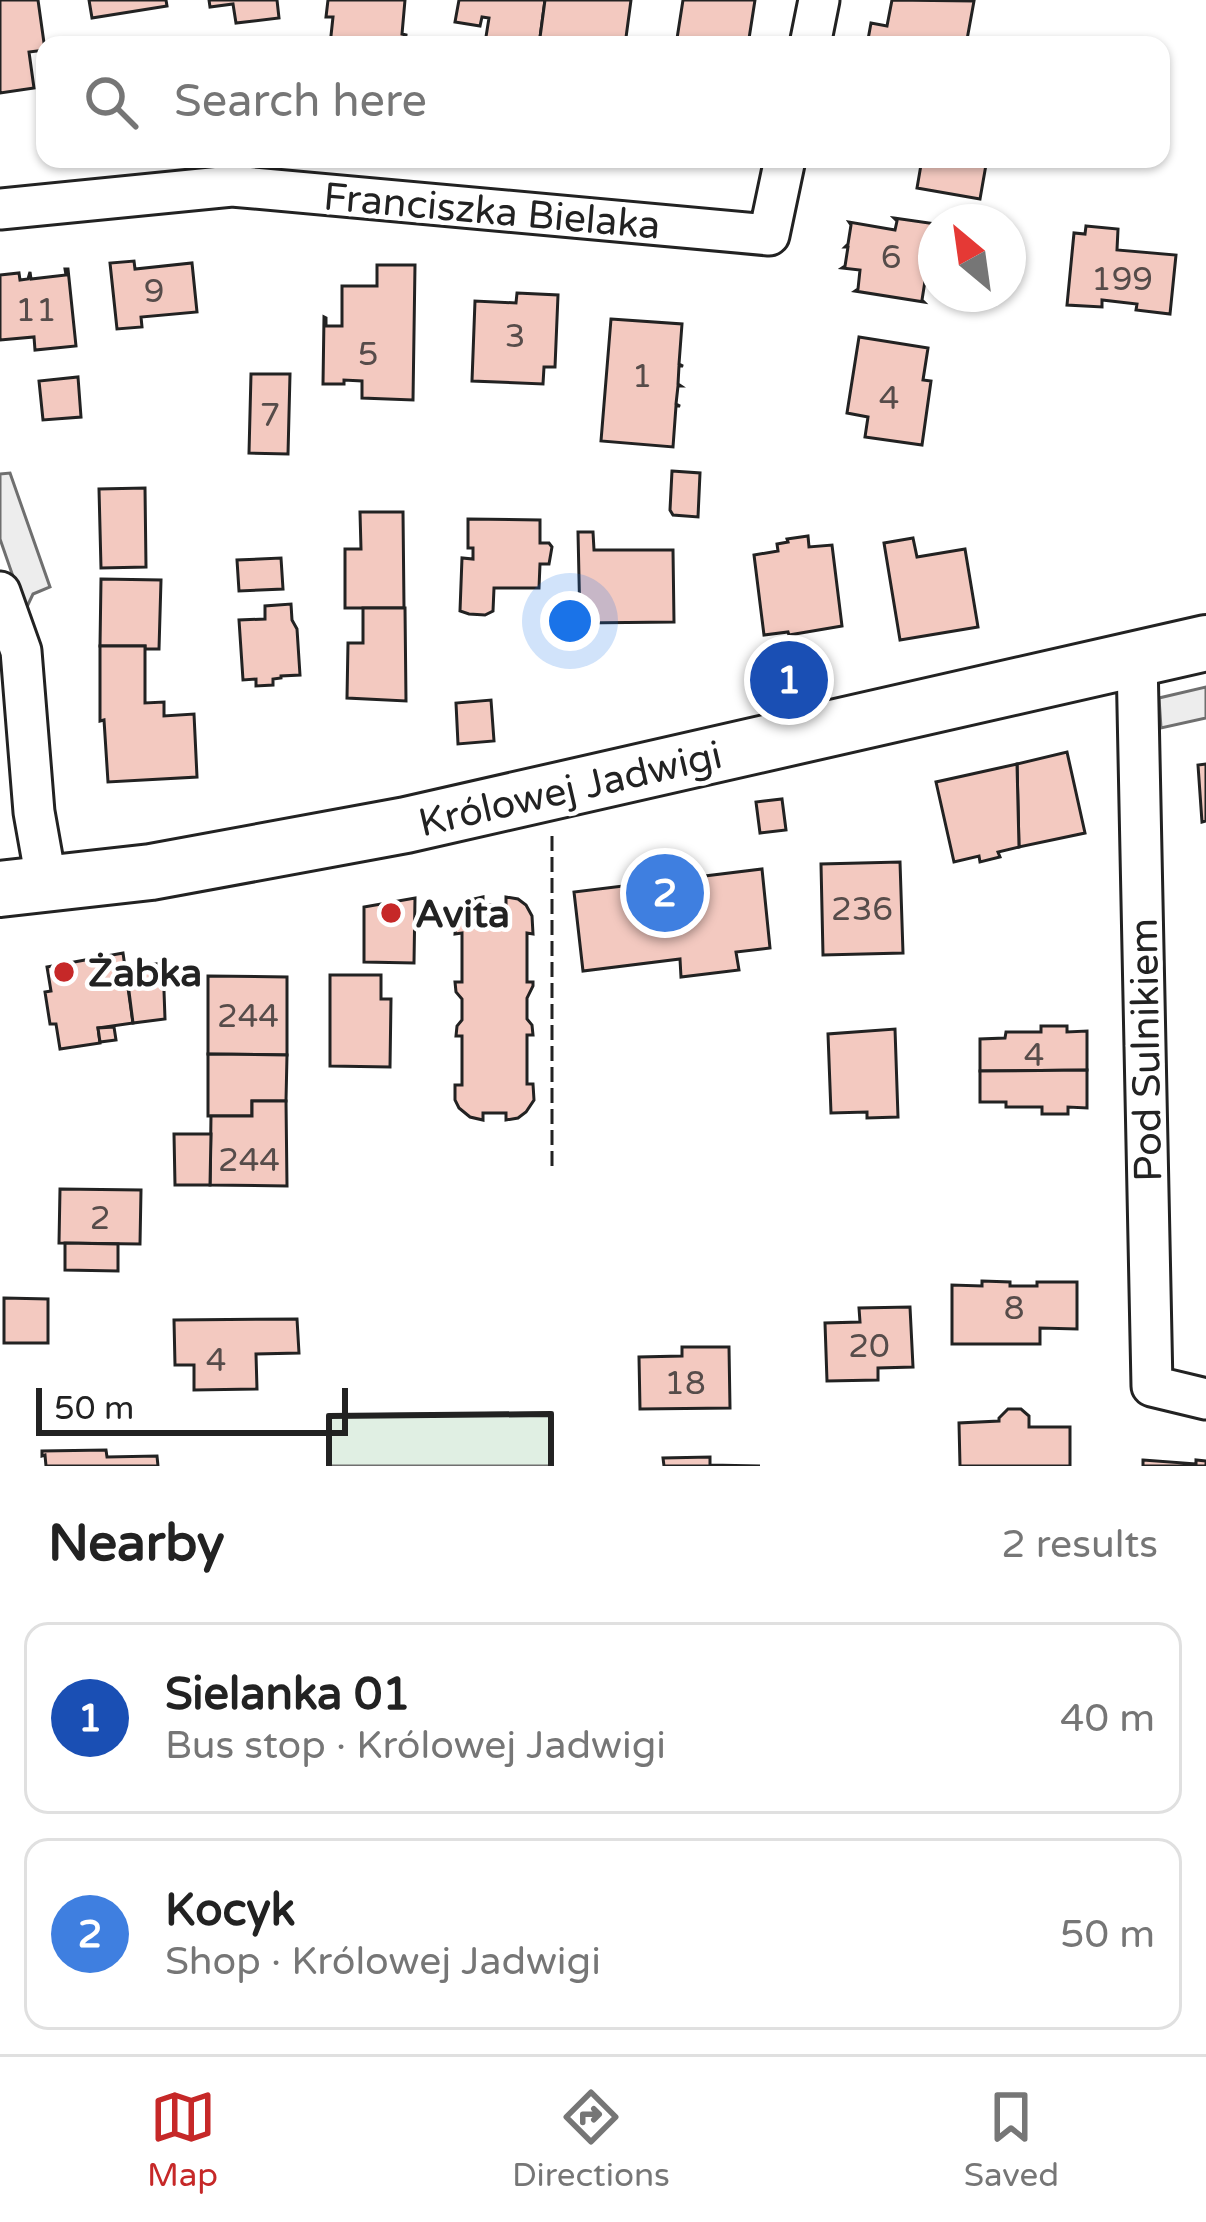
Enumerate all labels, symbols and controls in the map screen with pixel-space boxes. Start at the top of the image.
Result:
search box [36,36,1170,168]
icon: search [78,69,144,135]
text: Search here [174,75,427,129]
street label: Franciszka Bielaka [322,173,662,250]
north arrow [918,204,1026,312]
house number: 6 [881,238,901,277]
house number: 199 [1091,260,1153,299]
house number: 9 [144,272,164,311]
house number: 11 [15,291,57,330]
house number: 3 [505,317,525,356]
house number: 5 [358,335,378,374]
house number: 1 [632,357,652,396]
house number: 4 [879,379,899,418]
house number: 7 [260,396,280,435]
your location [540,591,600,651]
pin: 1 [750,635,828,725]
street label: Królowej Jadwigi [414,732,727,847]
pin: 2 [626,848,704,938]
house number: 236 [831,890,893,929]
place label: Avita [415,891,510,938]
marker: Avita [378,900,404,926]
street label: Pod Sulnikiem [1121,918,1172,1182]
place label: Żabka [88,950,202,997]
marker: Żabka [51,959,77,985]
house number: 244 [217,997,279,1036]
house number: 4 [1024,1036,1044,1075]
house number: 244 [218,1141,280,1180]
house number: 2 [90,1199,110,1238]
house number: 8 [1004,1289,1024,1328]
house number: 20 [848,1327,890,1366]
house number: 4 [206,1341,226,1380]
house number: 18 [664,1364,706,1403]
scale bar [36,1382,348,1435]
text: 50 m [54,1389,134,1428]
text: Nearby [48,1513,225,1575]
text: 2 results [1001,1521,1158,1568]
text: Sielanka 01 [165,1668,410,1722]
text: 1 [78,1695,102,1742]
text: 40 m [1060,1695,1155,1742]
text: Bus stop · Królowej Jadwigi [165,1722,666,1769]
text: Kocyk [165,1884,295,1938]
text: 2 [78,1911,102,1958]
text: 50 m [1060,1911,1155,1958]
text: Shop · Królowej Jadwigi [165,1938,601,1985]
tab: Map [147,2084,218,2195]
tab: Directions [512,2084,670,2195]
tab: Saved [964,2084,1059,2195]

